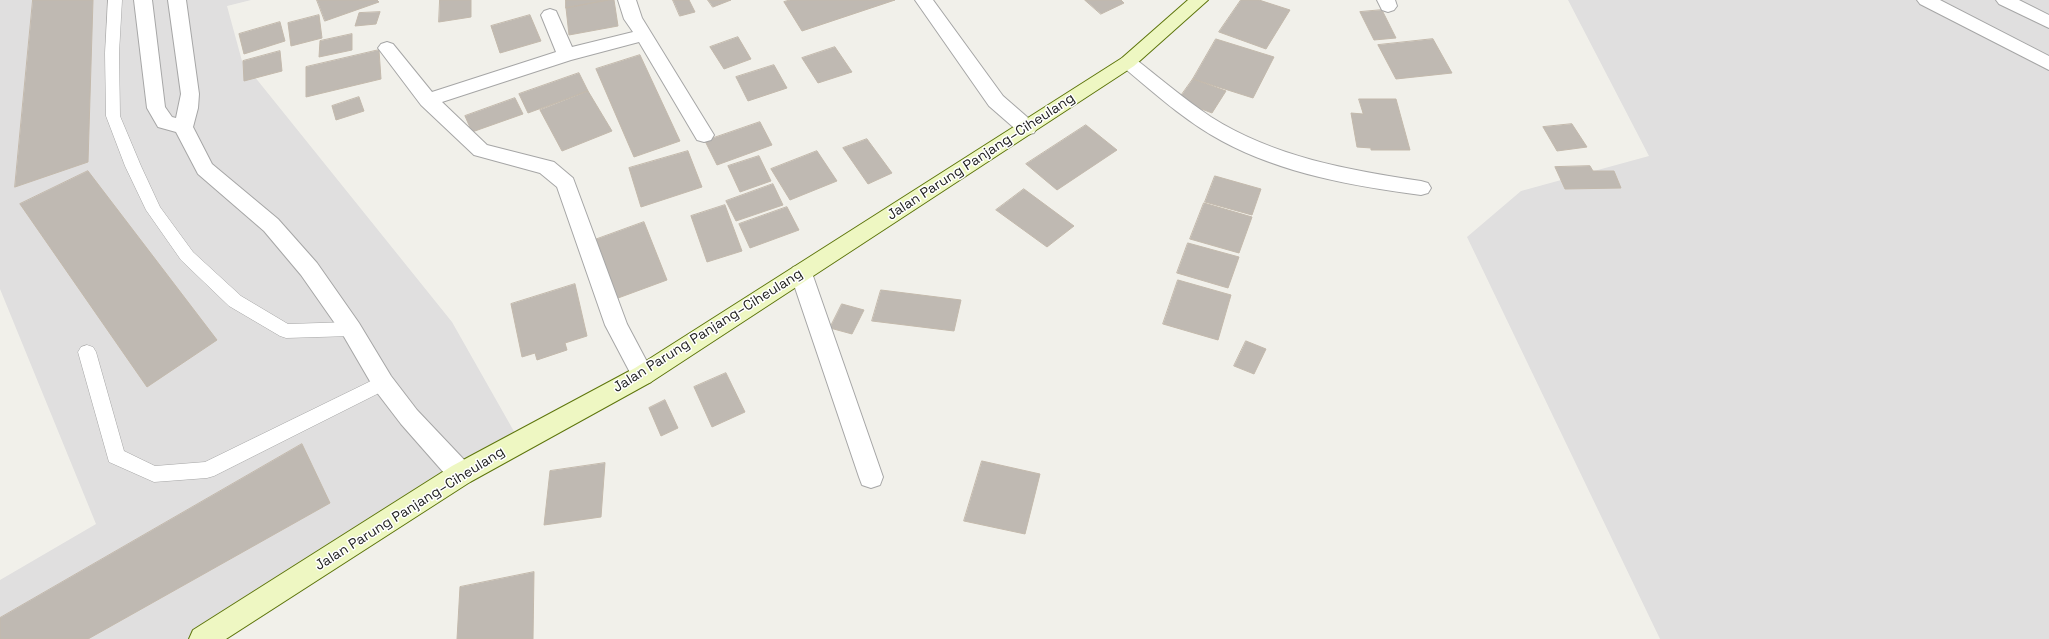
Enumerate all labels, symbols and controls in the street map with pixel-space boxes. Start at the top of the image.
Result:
street label: Jalan Parung Panjang–Ciheulang [884,90,1078,224]
street label: Jalan Parung Panjang–Ciheulang [610,265,806,397]
street label: Jalan Parung Panjang–Ciheulang [312,443,508,575]

